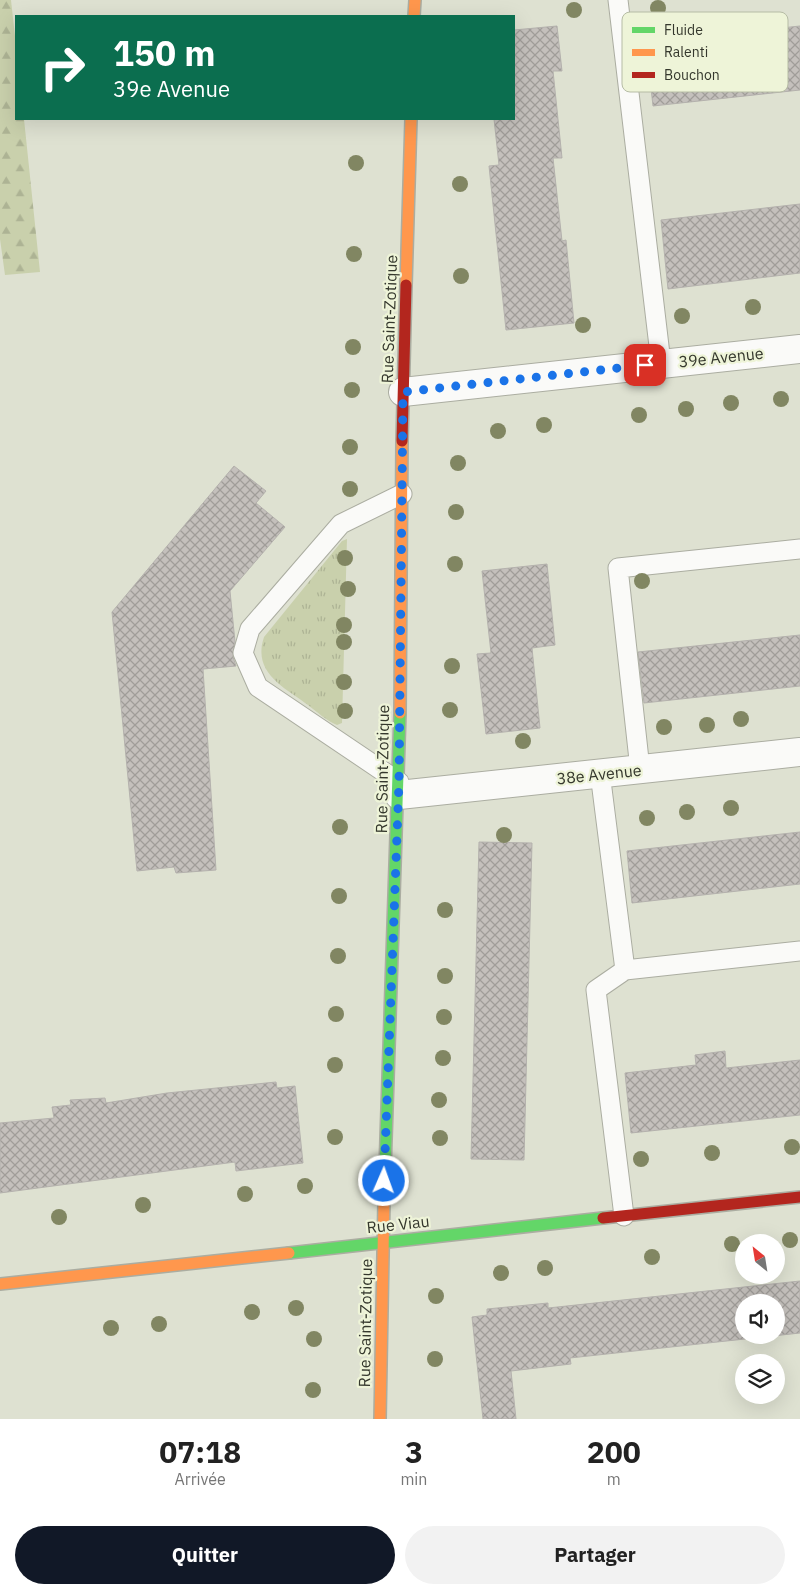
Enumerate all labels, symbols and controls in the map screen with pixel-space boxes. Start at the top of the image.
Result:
legend [622,12,788,92]
text: Fluide [664,21,703,39]
text: 150 m [113,30,216,76]
icon: right [30,35,95,100]
text: Ralenti [664,43,708,61]
text: Bouchon [664,66,720,84]
text: 39e Avenue [113,74,230,103]
street label: Rue Saint-Zotique [377,254,401,384]
street label: 39e Avenue [678,343,765,371]
pin [624,344,666,386]
icon: arrive [631,351,659,379]
street label: Rue Saint-Zotique [371,704,393,834]
street label: 38e Avenue [556,760,643,788]
position arrow [357,1154,409,1206]
street label: Rue Viau [365,1211,431,1237]
north arrow [735,1234,785,1284]
map controls [735,1234,785,1404]
street label: Rue Saint-Zotique [354,1258,376,1388]
button: sound [735,1294,785,1344]
button: layers [735,1354,785,1404]
text: 07:18 [159,1432,241,1471]
text: 3 [405,1432,423,1471]
text: 200 [587,1432,641,1471]
text: Arrivée [175,1469,226,1489]
text: min [400,1469,427,1489]
text: m [607,1469,621,1489]
button: Quitter [15,1526,395,1584]
button: Partager [405,1526,785,1584]

